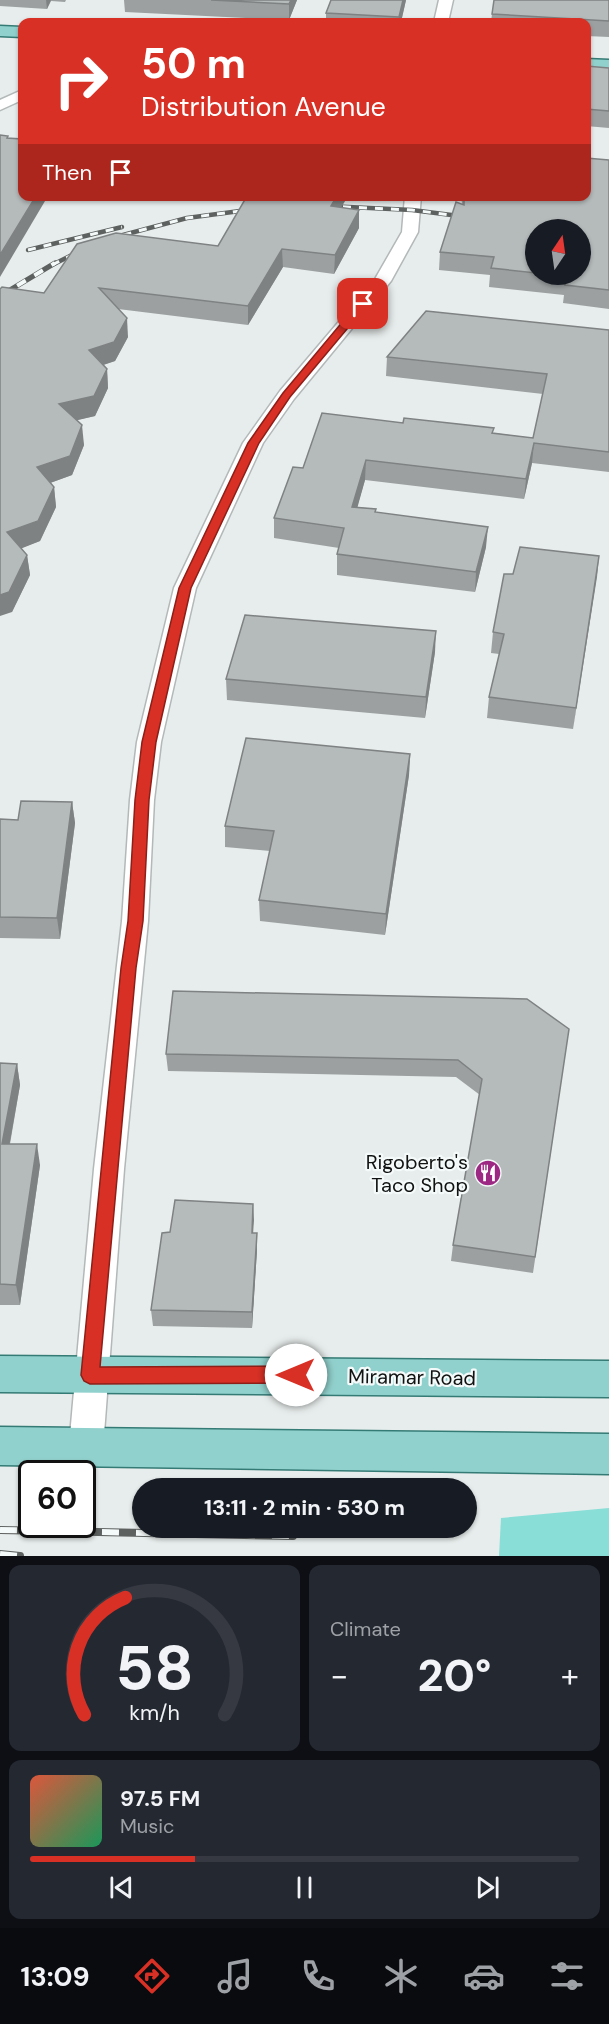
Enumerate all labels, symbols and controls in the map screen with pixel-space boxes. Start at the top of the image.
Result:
text: 50 m [141,36,246,91]
icon: right [42,42,120,120]
text: Distribution Avenue [141,89,386,124]
icon: arrive [104,156,137,189]
text: Then [42,158,92,187]
north arrow [525,219,591,285]
map controls [525,219,591,285]
pin [337,278,388,329]
icon: arrive [346,287,379,320]
place label: Rigoberto's Taco Shop [366,1149,468,1198]
restaurant icon: Rigoberto's Taco Shop [473,1158,503,1188]
position arrow [264,1343,328,1407]
street label: Miramar Road [348,1363,476,1391]
speed limit sign: 60 [18,1460,96,1538]
text: 13:11 · 2 min · 530 m [204,1493,405,1522]
text: Climate [330,1616,401,1642]
text: 58 [115,1627,194,1708]
text: 20° [418,1646,491,1705]
text: − [330,1654,348,1697]
text: + [561,1654,579,1697]
text: km/h [129,1699,180,1727]
text: 97.5 FM [120,1784,200,1813]
text: Music [120,1813,175,1839]
icon: previous [105,1871,138,1904]
icon: pause [288,1871,321,1904]
icon: next [471,1871,504,1904]
icon: directions [131,1955,173,1997]
icon: music [214,1955,256,1997]
icon: phone [297,1955,339,1997]
icon: climate [380,1955,422,1997]
icon: car [463,1955,505,1997]
icon: filters [546,1955,588,1997]
text: 13:09 [21,1959,90,1994]

